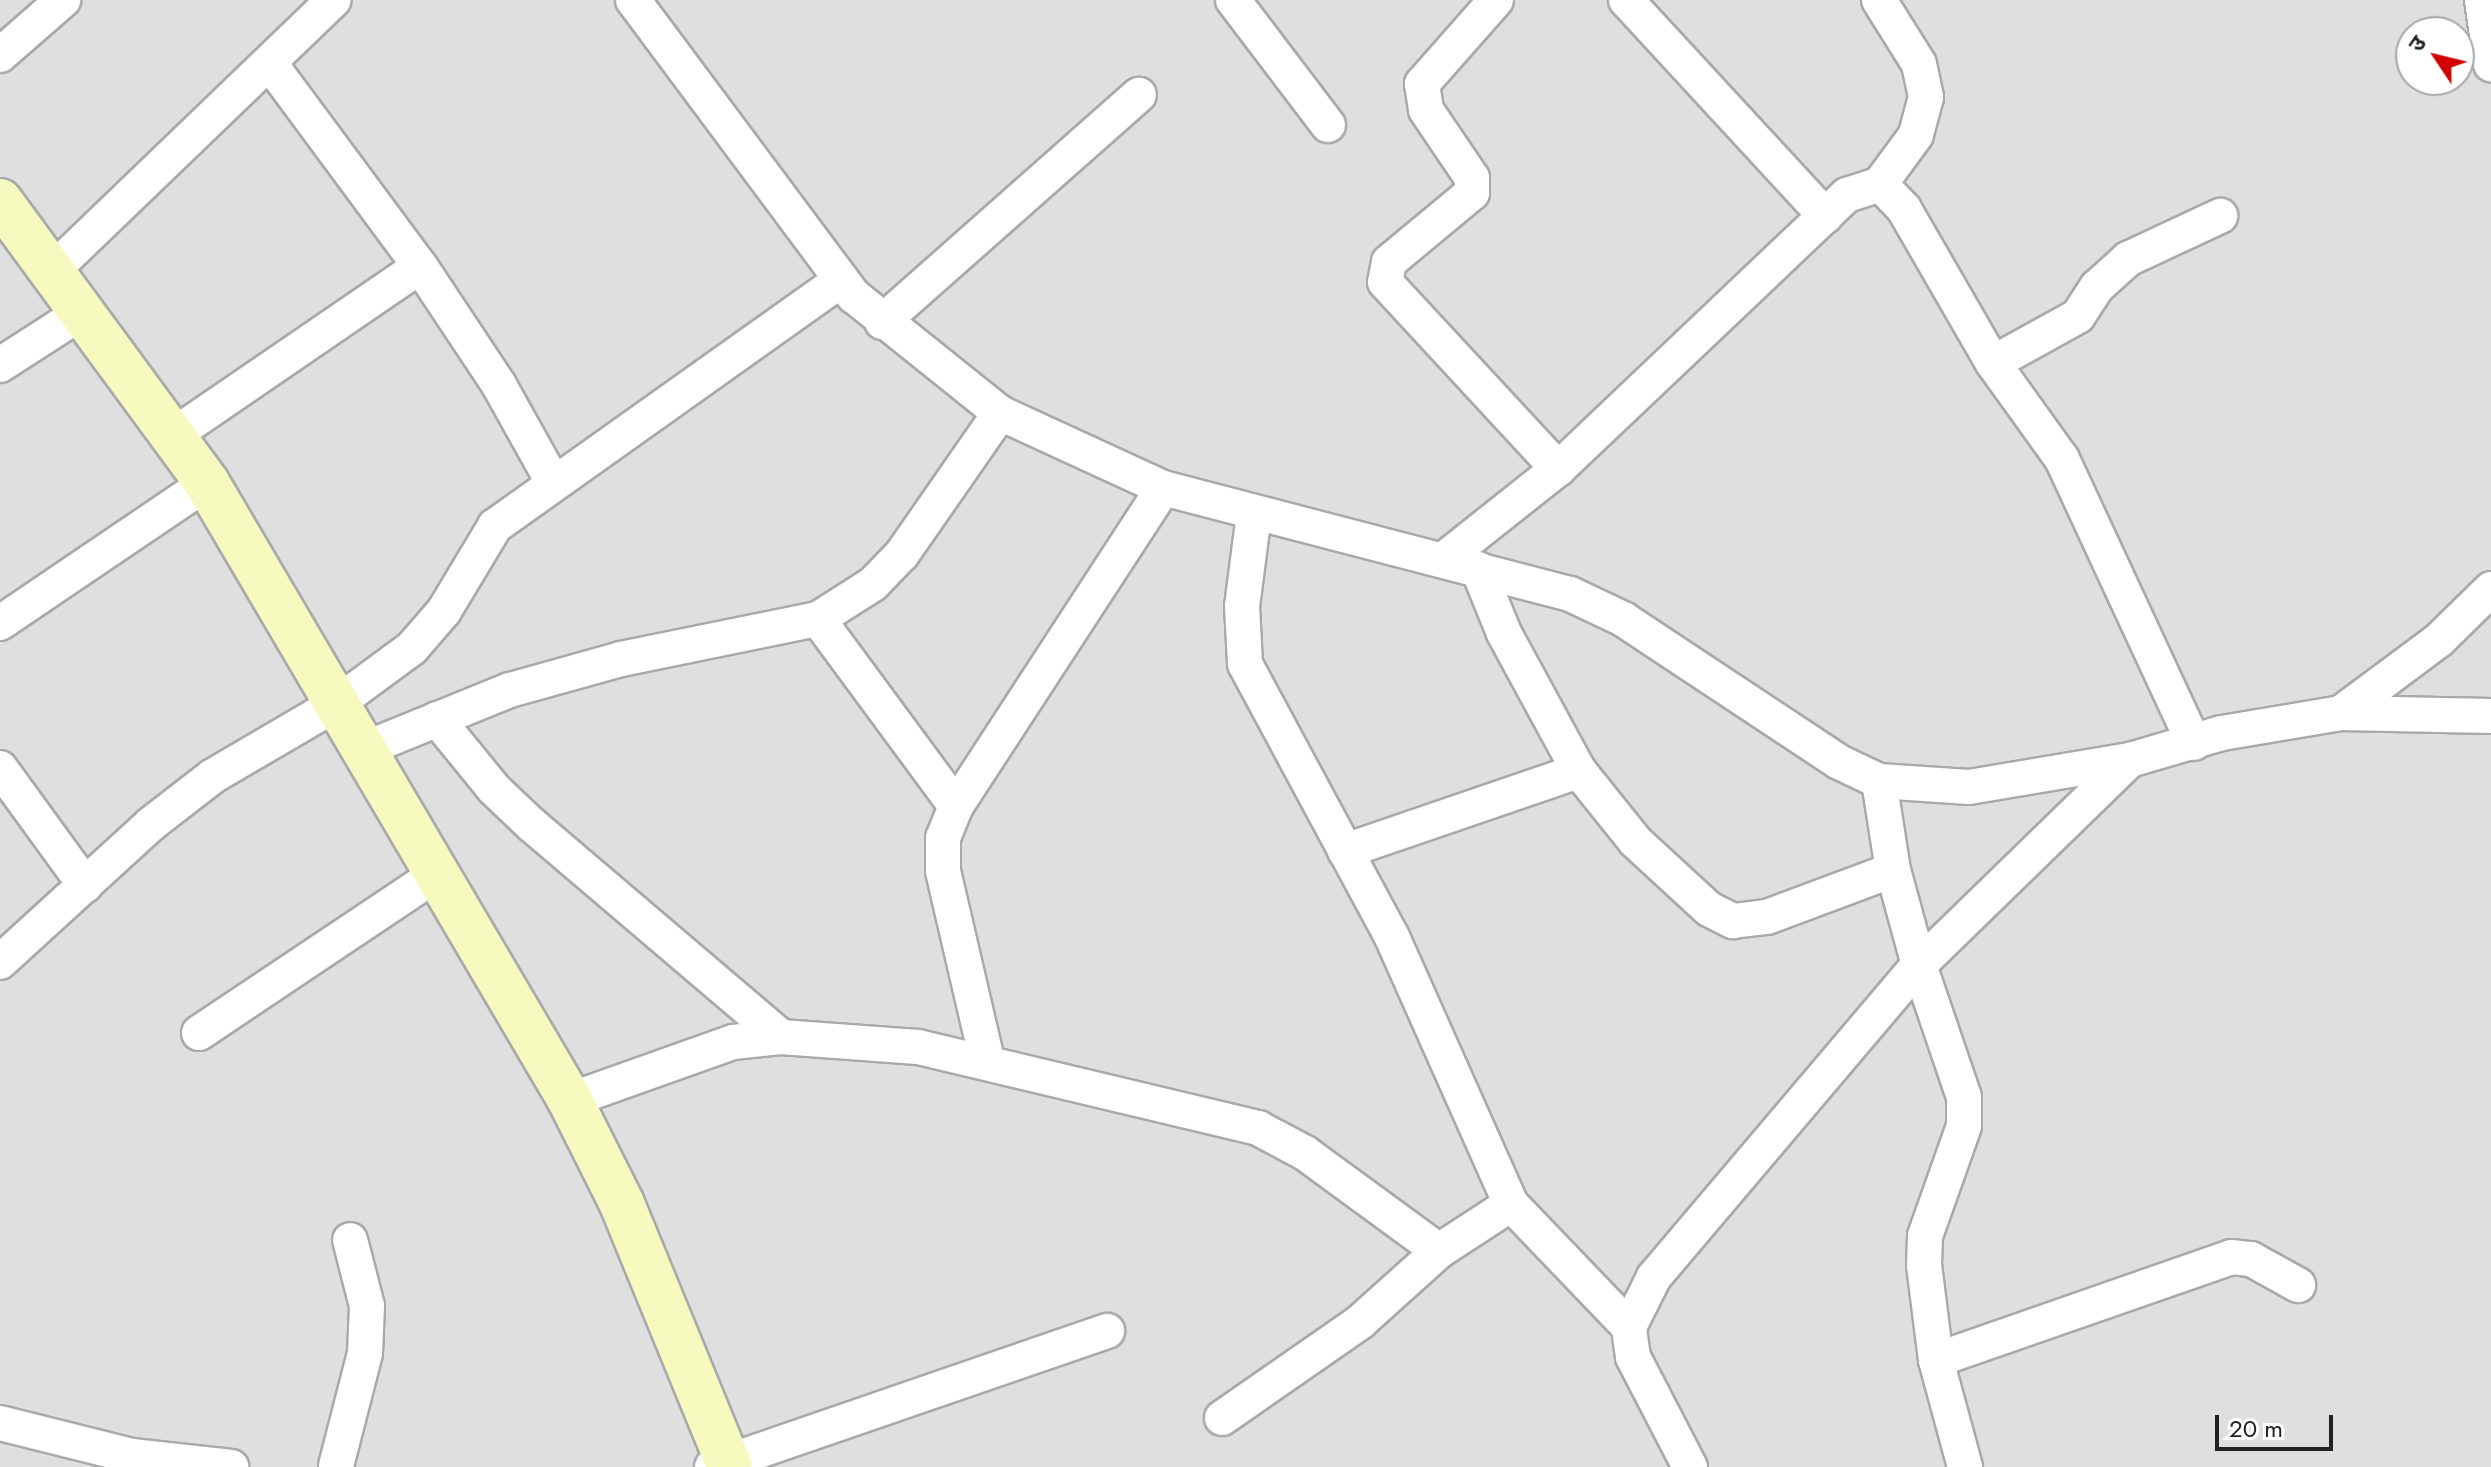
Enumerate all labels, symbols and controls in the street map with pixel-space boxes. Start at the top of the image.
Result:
north arrow [2395,16,2475,96]
text: उ [2400,29,2434,58]
scale bar [2219,1399,2337,1449]
text: 20 m [2229,1411,2283,1446]

